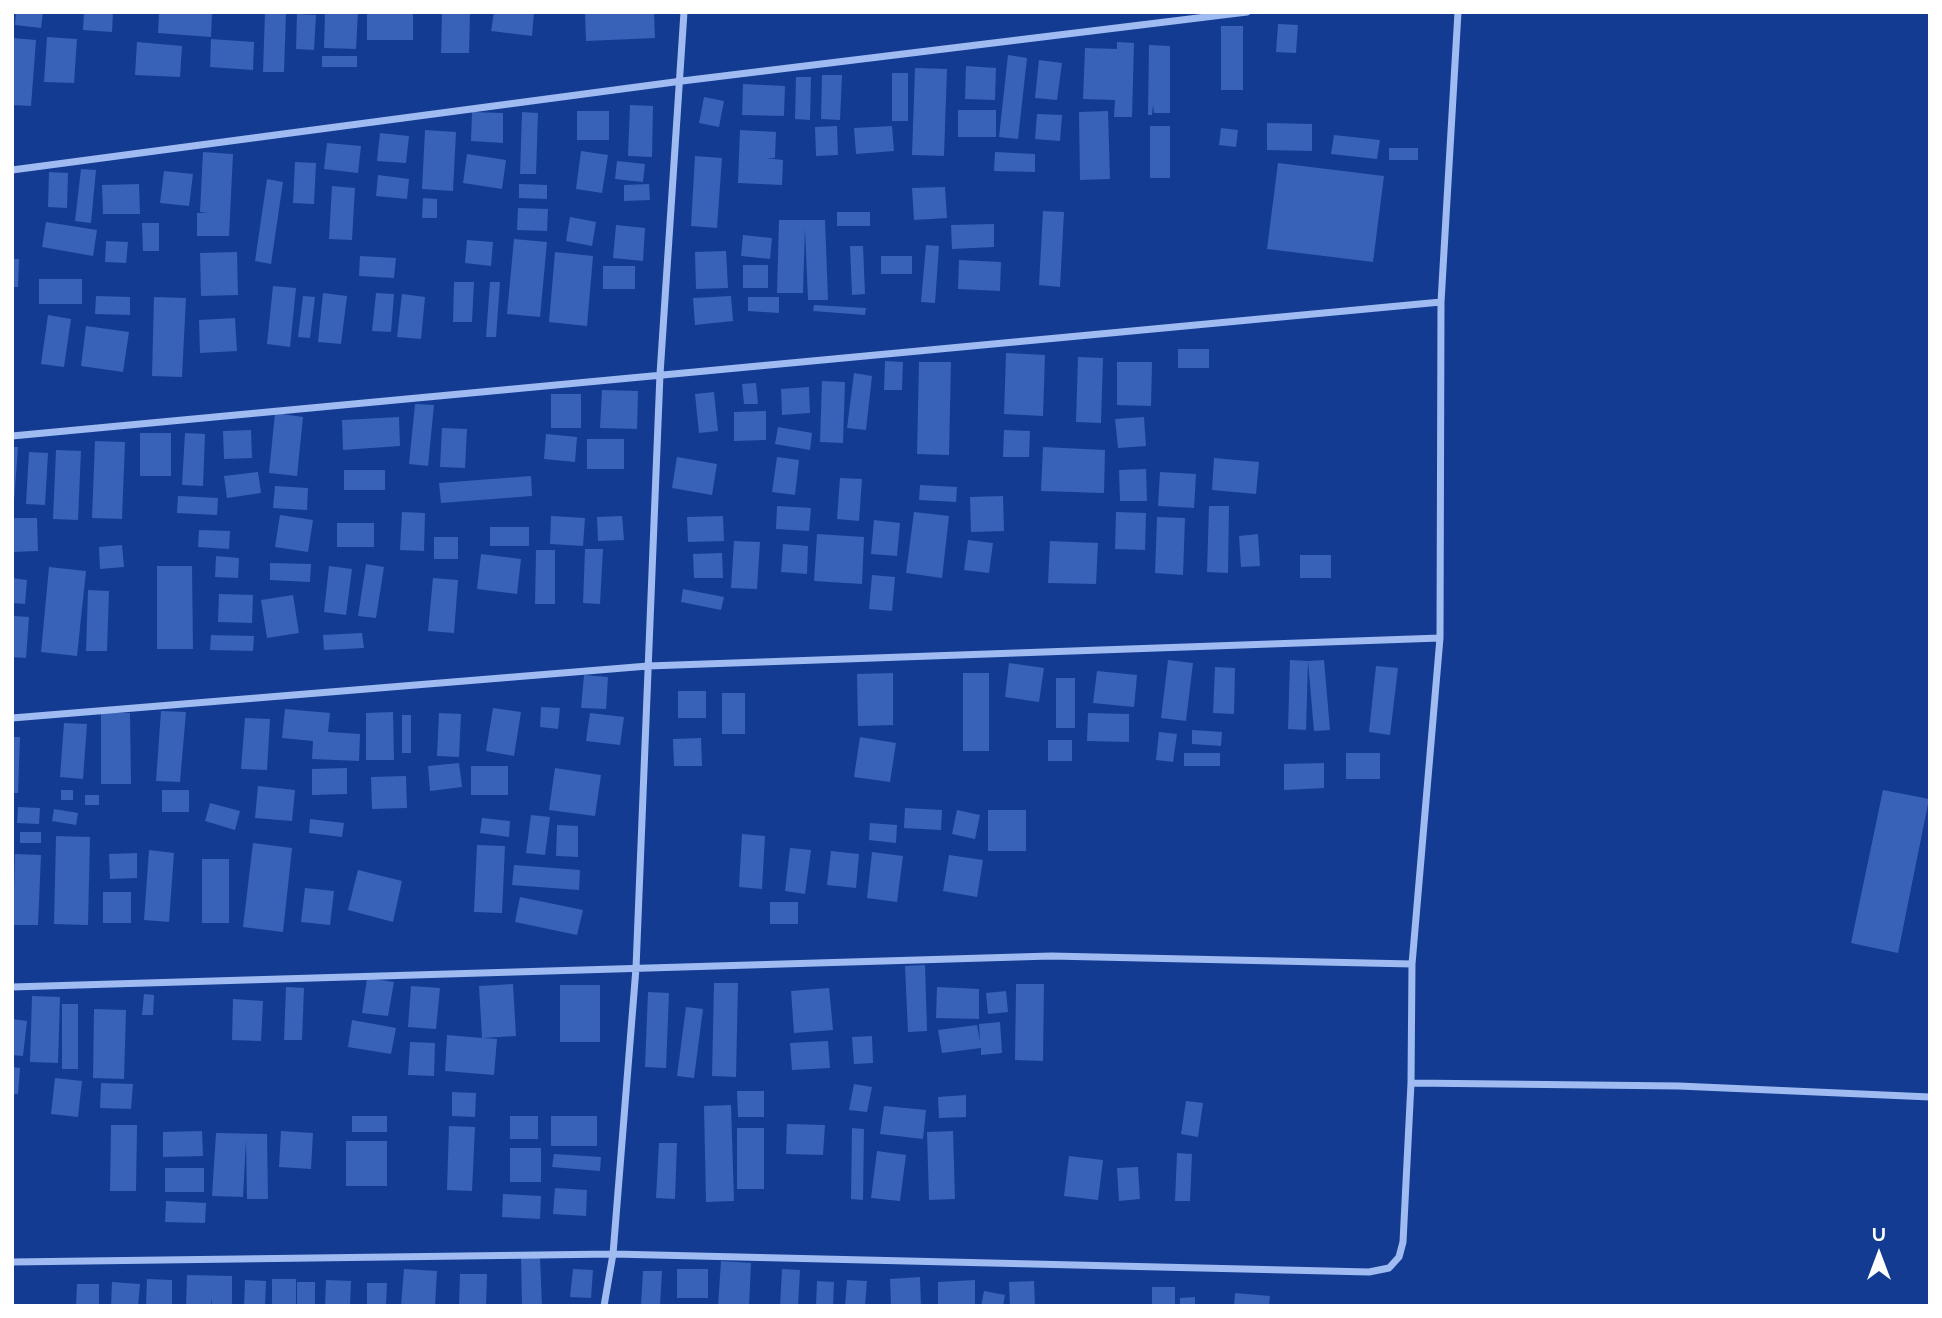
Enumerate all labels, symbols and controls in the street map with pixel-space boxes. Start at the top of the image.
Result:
north arrow [1844,1220,1914,1290]
text: U [1872,1223,1886,1245]

